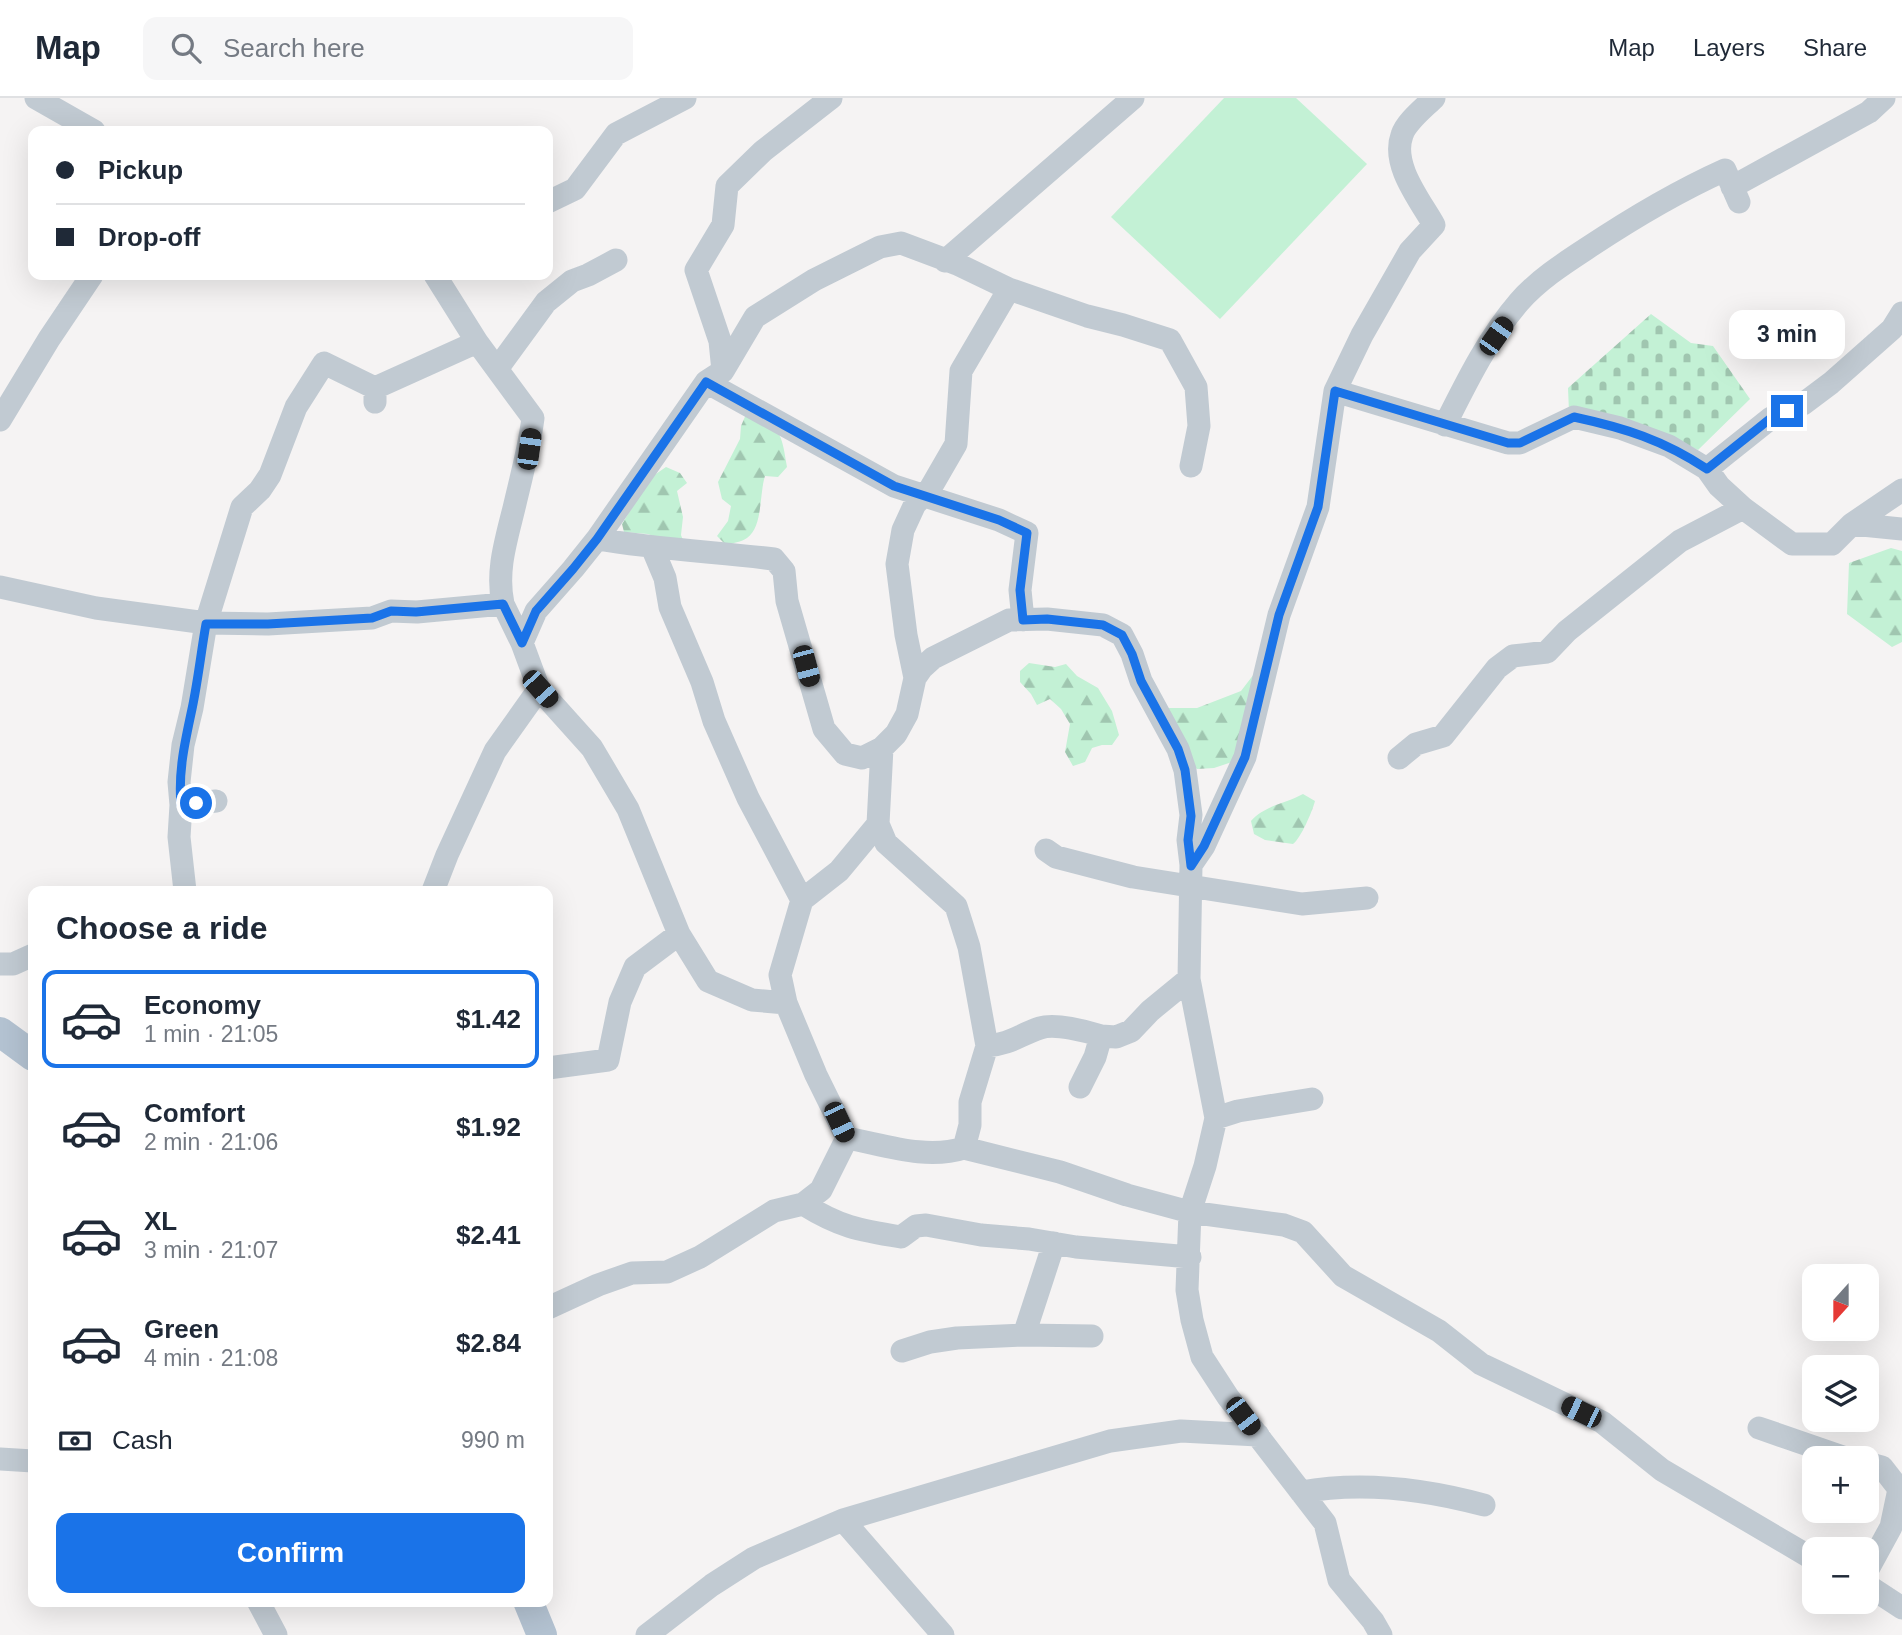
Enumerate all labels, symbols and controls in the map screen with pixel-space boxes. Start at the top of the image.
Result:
search box [143,17,633,80]
text: Map [35,29,101,66]
icon: search [167,29,205,67]
text: Search here [223,33,365,63]
text: Map [1608,34,1655,61]
text: Layers [1693,34,1765,61]
text: Share [1803,34,1867,61]
text: Pickup [98,155,183,185]
text: Drop-off [98,222,201,252]
callout: 3 min [1729,310,1845,358]
car [1476,313,1517,359]
text: 3 min [1757,321,1817,347]
route end [1771,395,1803,427]
car [516,427,543,471]
car [791,643,822,689]
car [519,666,562,712]
route start [180,787,212,819]
text: Choose a ride [56,910,268,946]
icon: car [60,988,123,1051]
text: Economy [144,990,261,1020]
text: $1.42 [456,1004,521,1034]
text: 1 min · 21:05 [144,1021,278,1047]
icon: car [60,1096,123,1159]
text: Comfort [144,1098,245,1128]
car [821,1099,858,1145]
text: $1.92 [456,1112,521,1142]
text: 2 min · 21:06 [144,1129,278,1155]
icon: car [60,1204,123,1267]
text: XL [144,1206,177,1236]
text: $2.41 [456,1220,521,1250]
text: 3 min · 21:07 [144,1237,278,1263]
north arrow [1802,1264,1880,1340]
map controls [1802,1264,1879,1614]
icon: car [60,1312,123,1375]
text: Green [144,1314,219,1344]
text: $2.84 [456,1328,521,1358]
text: 4 min · 21:08 [144,1345,278,1371]
button: layers [1802,1355,1879,1432]
car [1222,1393,1265,1439]
car [1558,1393,1605,1431]
icon: cash [56,1422,94,1460]
text: Cash [112,1425,173,1455]
text: 990 m [461,1427,525,1453]
button: + [1802,1446,1879,1523]
button: Confirm [56,1513,525,1593]
button: − [1802,1537,1879,1614]

